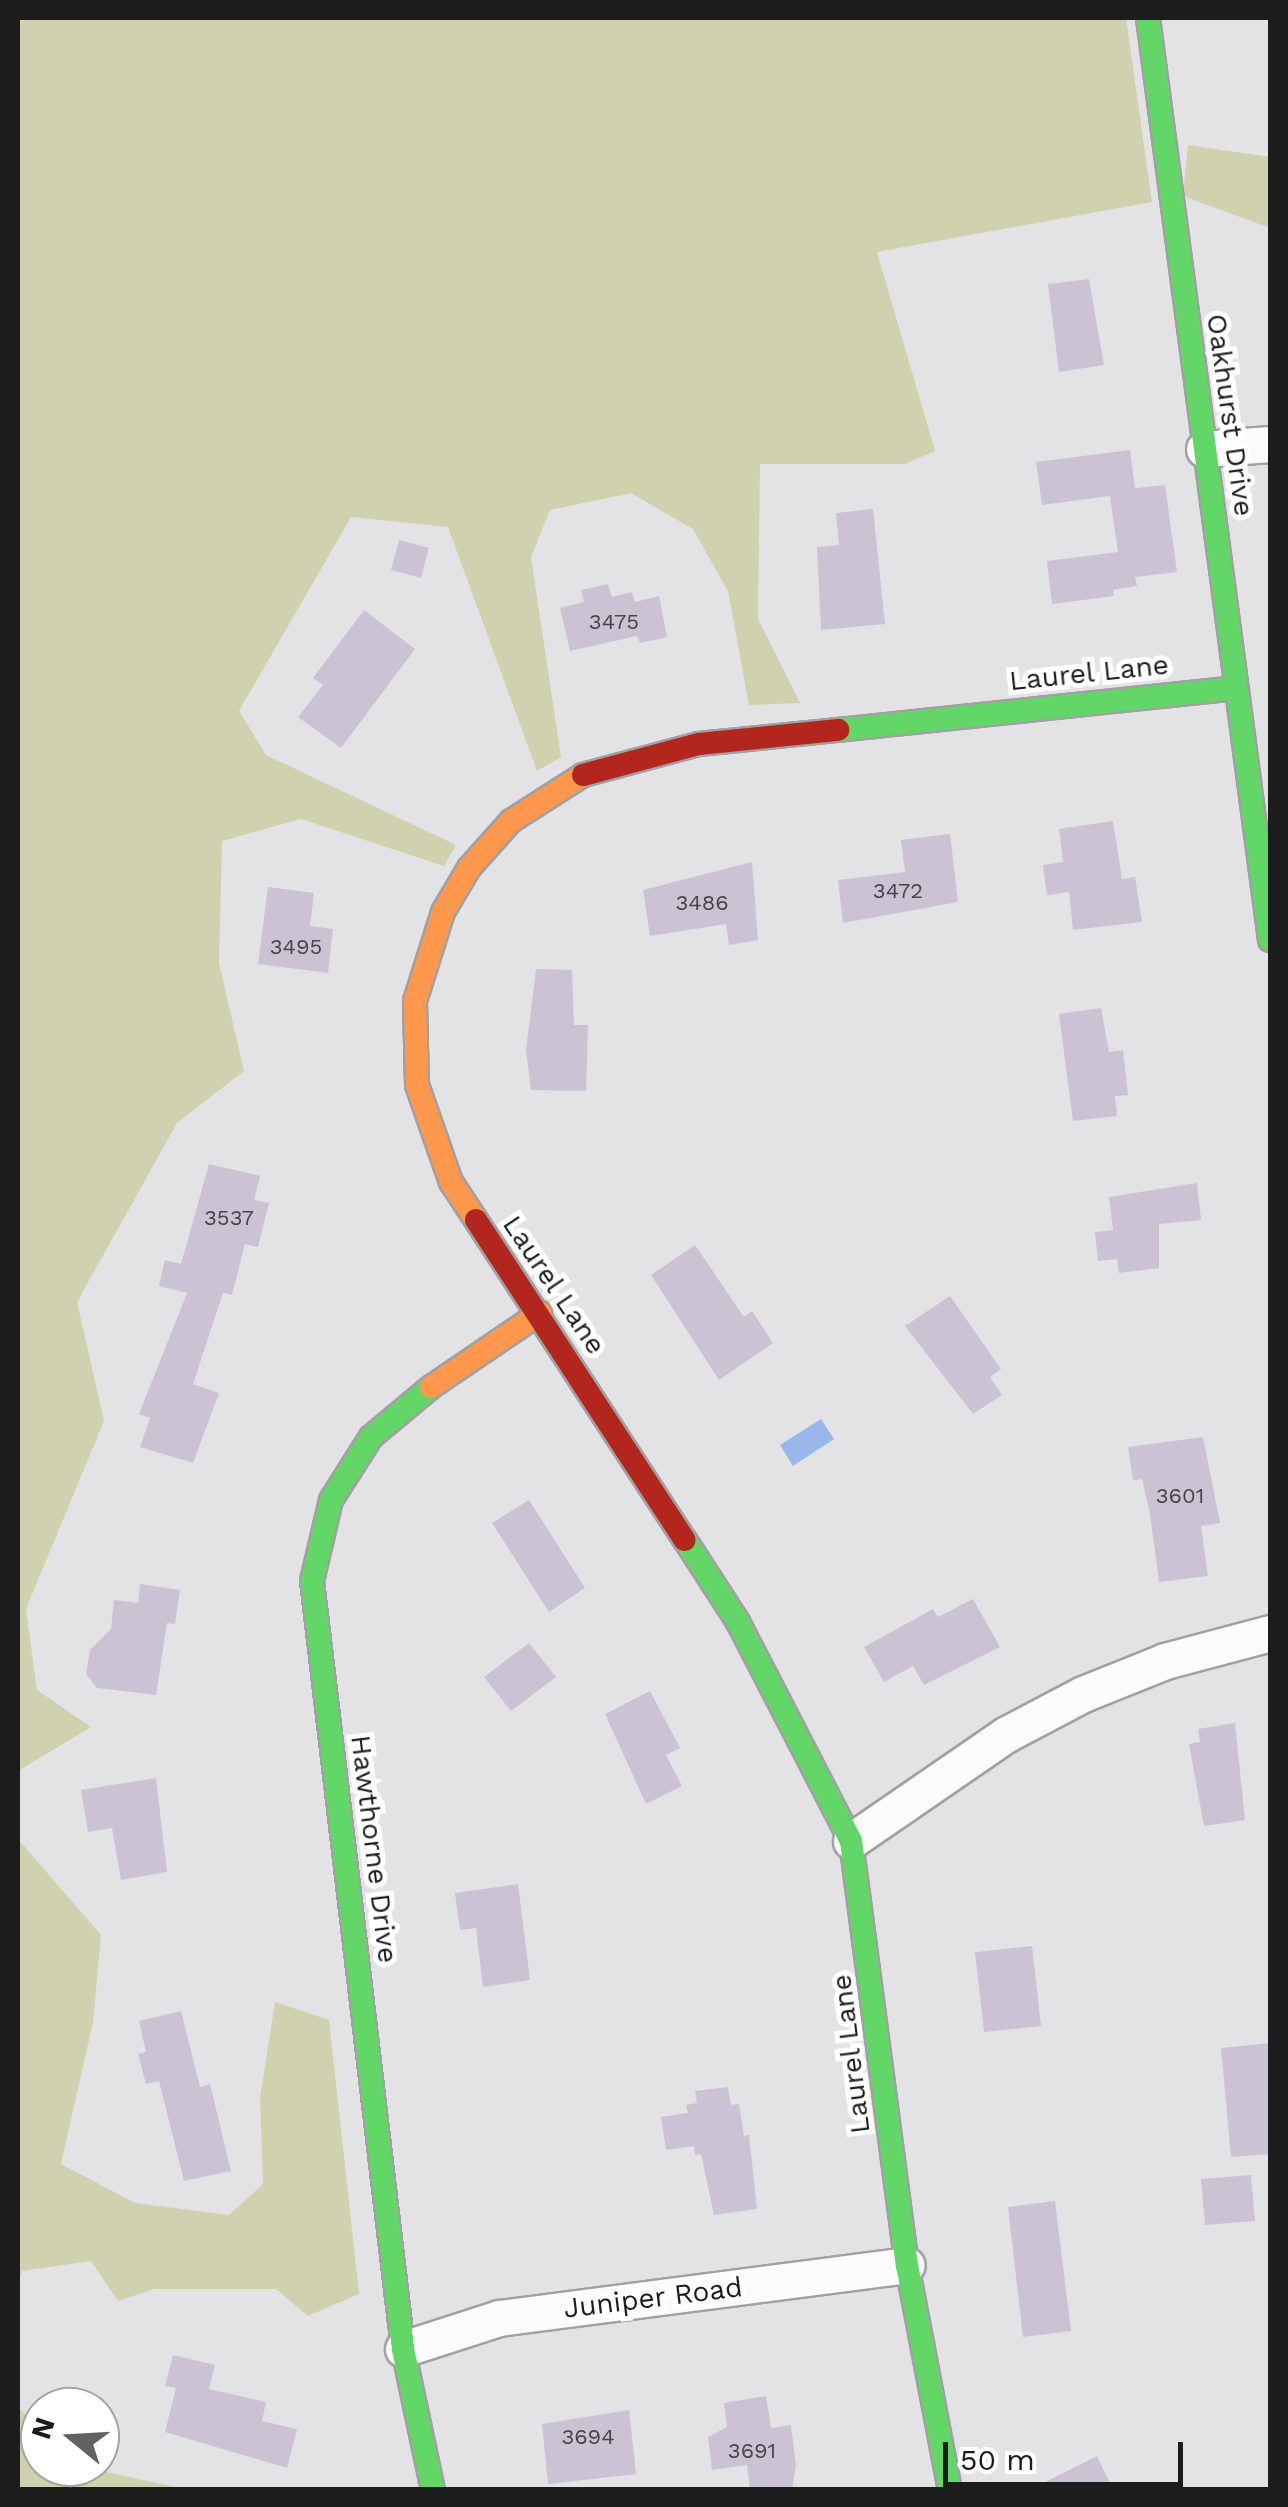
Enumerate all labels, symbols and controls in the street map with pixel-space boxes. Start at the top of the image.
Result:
street label: Oakhurst Drive [1199,312,1261,518]
house number: 3475 [589,609,639,635]
street label: Laurel Lane [1007,648,1171,698]
house number: 3472 [873,878,923,904]
house number: 3486 [675,890,729,916]
house number: 3495 [270,934,322,960]
house number: 3537 [204,1205,254,1231]
street label: Laurel Lane [495,1209,613,1361]
house number: 3601 [1156,1483,1204,1509]
street label: Hawthorne Drive [343,1733,405,1965]
street label: Laurel Lane [825,1972,877,2136]
street label: Juniper Road [561,2270,745,2326]
north arrow [20,2387,120,2487]
text: N [24,2413,62,2443]
scale bar [948,2422,1188,2484]
house number: 3694 [561,2424,615,2450]
house number: 3691 [728,2438,776,2464]
text: 50 m [960,2442,1035,2477]

